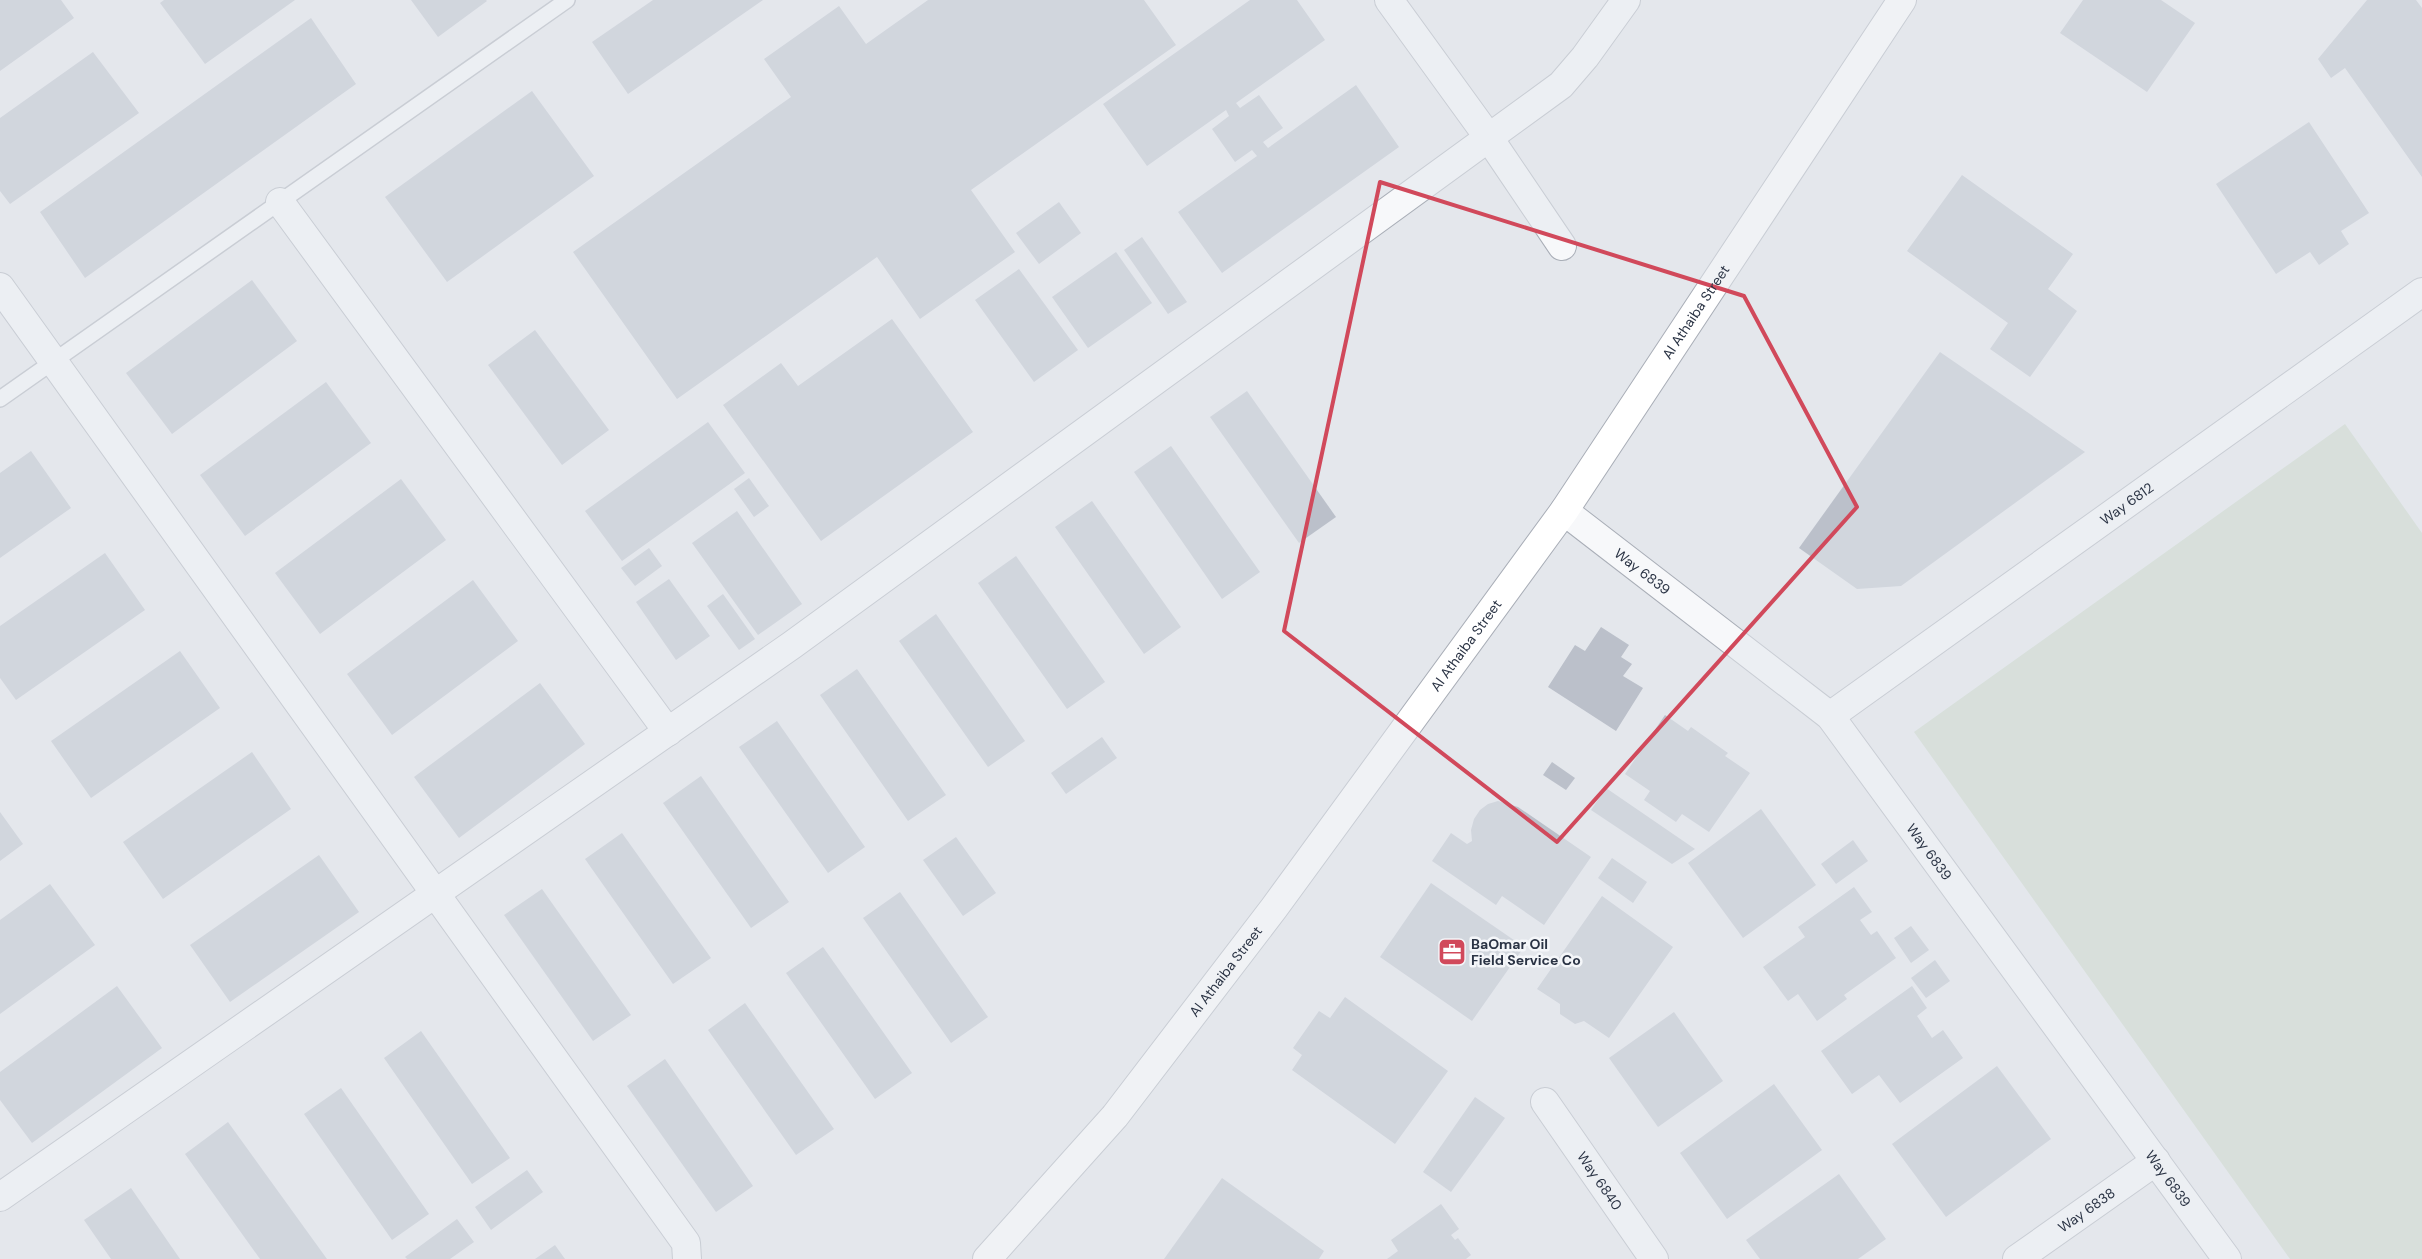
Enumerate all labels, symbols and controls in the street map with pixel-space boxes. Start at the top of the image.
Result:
street label: Al Athaiba Street [1658,261,1733,363]
street label: Way 6812 [2097,478,2157,529]
street label: Way 6839 [1611,544,1674,599]
street label: Al Athaiba Street [1426,596,1505,695]
street label: Way 6839 [1903,820,1956,884]
street label: Al Athaiba Street [1185,922,1266,1020]
place label: BaOmar Oil Field Service Co [1471,935,1581,969]
office icon: BaOmar Oil Field Service Co [1437,937,1467,967]
street label: Way 6839 [2142,1147,2195,1211]
street label: Way 6840 [1573,1148,1626,1214]
street label: Way 6838 [2054,1184,2119,1236]

